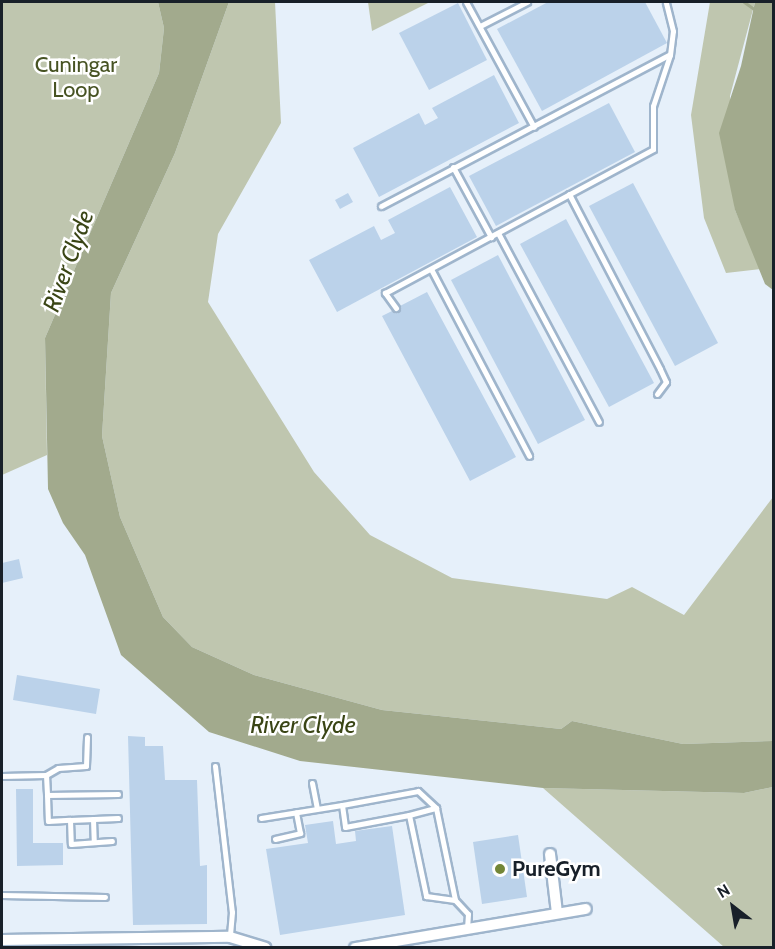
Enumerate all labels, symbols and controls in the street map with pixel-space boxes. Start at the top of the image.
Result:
park label: Cuningar Loop [35,51,117,102]
water label: River Clyde [36,206,100,316]
water label: River Clyde [250,711,356,739]
place label: PureGym [512,856,601,882]
marker: PureGym [493,862,507,876]
north arrow [703,877,763,937]
text: N [714,880,733,902]

